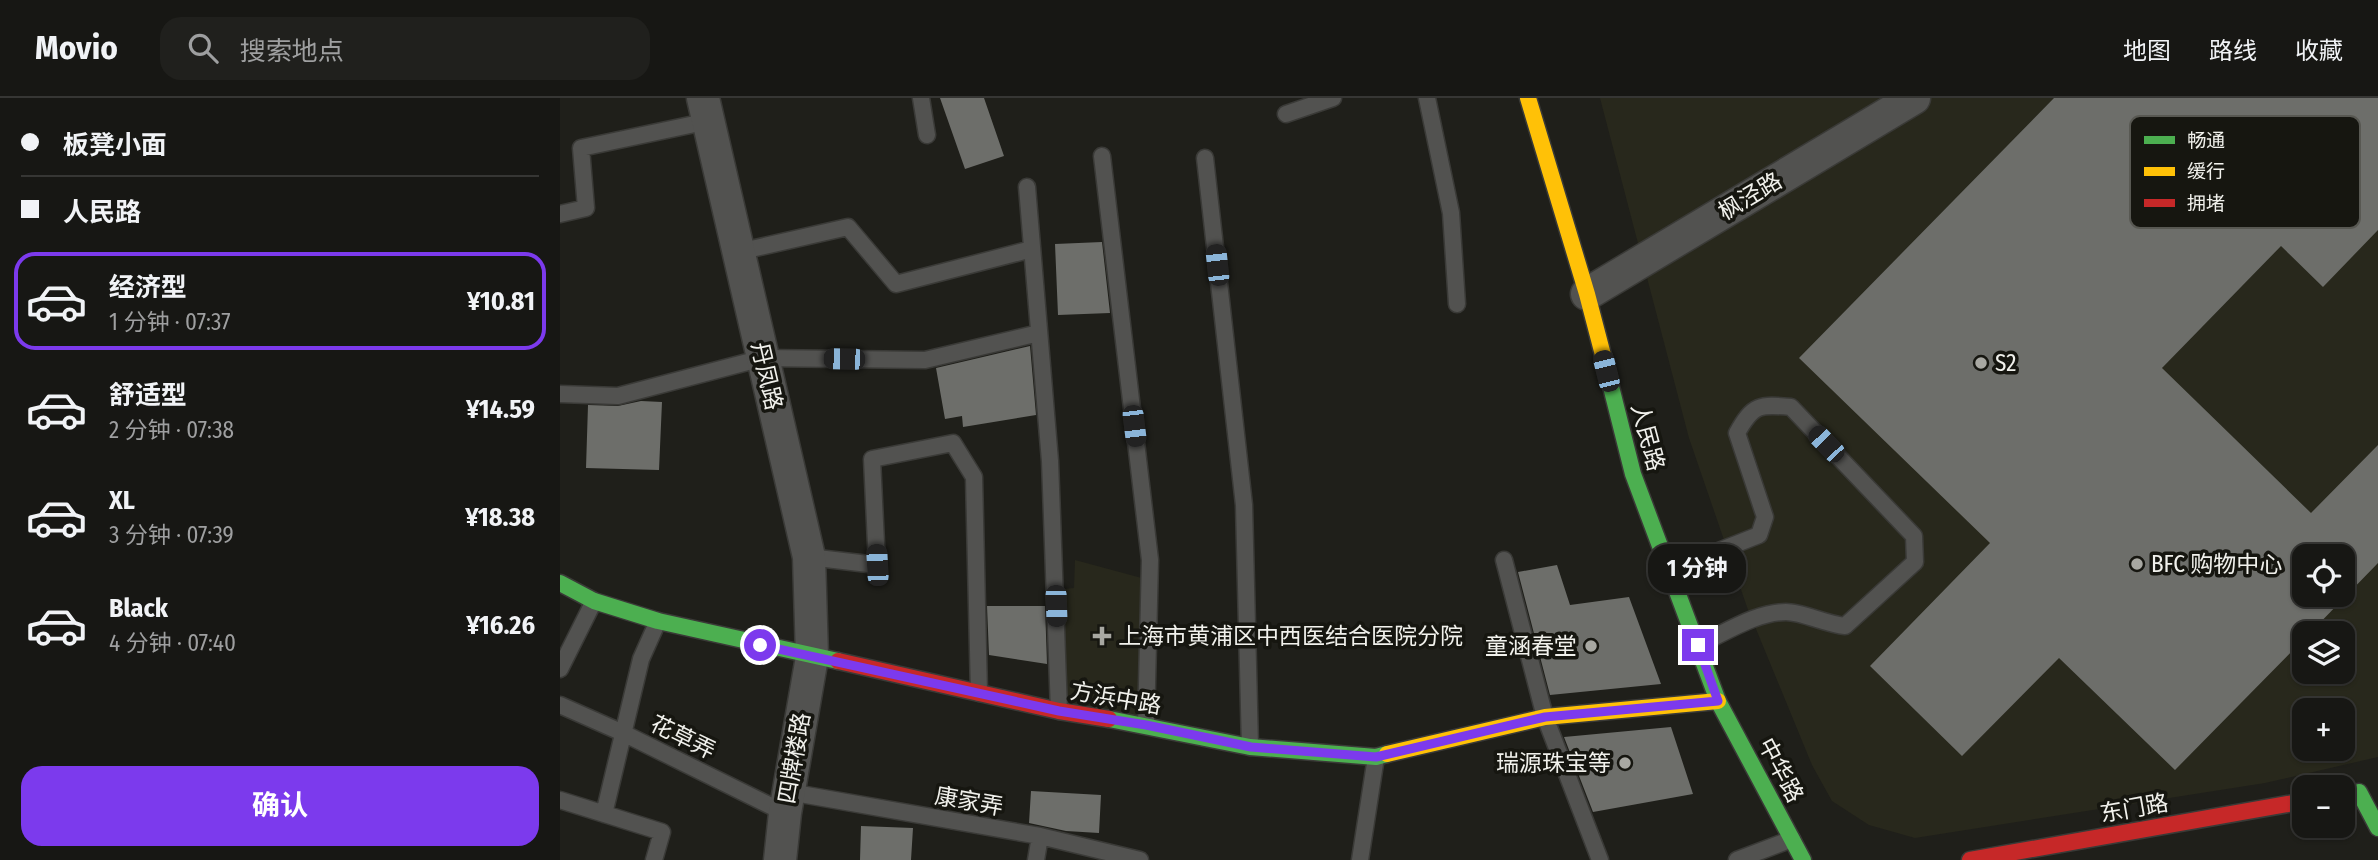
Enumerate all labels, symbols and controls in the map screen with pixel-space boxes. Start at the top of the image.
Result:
search box [160,17,650,80]
text: Movio [35,28,118,68]
icon: search [184,29,222,67]
text: 搜索地点 [240,36,344,67]
text: 地图 [2123,37,2171,65]
text: 路线 [2209,37,2257,65]
text: 收藏 [2295,37,2343,65]
legend [2130,116,2360,228]
text: 畅通 [2187,129,2225,152]
text: 板凳小面 [63,130,167,161]
text: 缓行 [2187,160,2225,183]
street label: 枫泾路 [1713,166,1787,226]
text: 拥堵 [2187,192,2225,215]
text: 人民路 [63,197,141,228]
car [1205,243,1230,287]
icon: car [25,270,88,333]
text: 经济型 [109,272,187,303]
text: ¥10.81 [467,286,535,317]
text: 1 分钟 · 07:37 [109,308,231,336]
street label: 丹凤路 [746,339,788,413]
car [823,348,866,370]
car [1591,348,1622,394]
place label: S2 [1995,349,2016,377]
marker: S2 [1973,355,1989,371]
icon: car [25,378,88,441]
text: 舒适型 [109,380,187,411]
text: ¥14.59 [466,394,535,425]
street label: 人民路 [1626,400,1670,474]
car [1122,404,1147,448]
text: 2 分钟 · 07:38 [109,416,234,444]
car [1804,422,1849,466]
text: XL [109,485,135,516]
icon: car [25,486,88,549]
text: ¥18.38 [465,502,535,533]
text: 3 分钟 · 07:39 [109,521,234,549]
car [866,543,889,587]
callout: 1 分钟 [1649,544,1747,592]
map controls [2292,544,2355,838]
button: locate [2292,544,2355,607]
place label: BFC 购物中心 [2151,550,2282,578]
text: 1 分钟 [1667,554,1727,582]
marker: BFC 购物中心 [2129,556,2145,572]
car [1045,585,1068,627]
text: Black [109,593,168,624]
icon: car [25,594,88,657]
text: ¥16.26 [466,610,535,641]
button: layers [2292,621,2355,684]
place label: 上海市黄浦区中西医结合医院分院 [1118,622,1463,650]
marker: 上海市黄浦区中西医结合医院分院 [1092,626,1112,646]
text: 4 分钟 · 07:40 [109,629,236,657]
route start [744,629,776,661]
route end [1682,629,1714,661]
place label: 童涵春堂 [1485,632,1577,660]
marker: 童涵春堂 [1583,638,1599,654]
street label: 方浜中路 [1068,676,1164,720]
button: + [2292,698,2355,761]
street label: 花草弄 [646,709,720,765]
street label: 四牌楼路 [772,710,816,806]
street label: 中华路 [1752,733,1810,807]
place label: 瑞源珠宝等 [1496,749,1611,777]
marker: 瑞源珠宝等 [1617,755,1633,771]
button: 确认 [21,766,539,846]
button: − [2292,775,2355,838]
street label: 康家弄 [933,781,1005,821]
street label: 东门路 [2098,788,2170,828]

